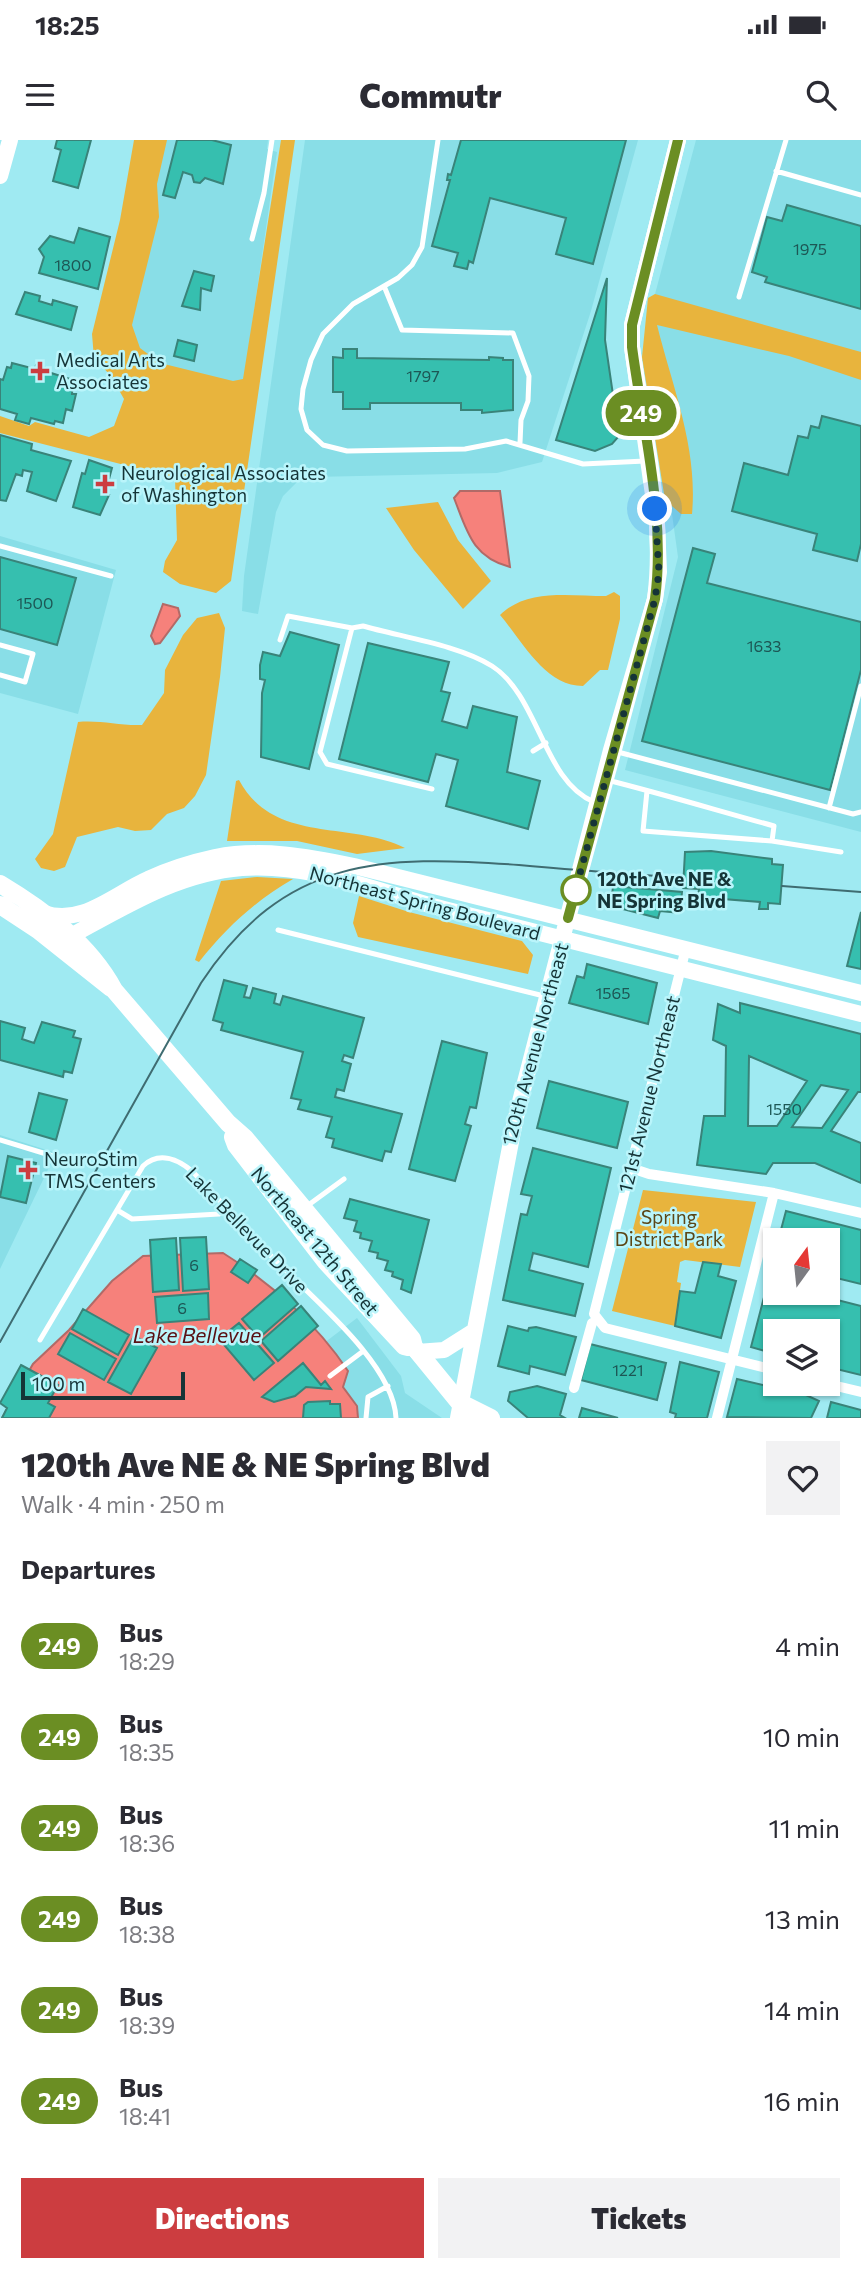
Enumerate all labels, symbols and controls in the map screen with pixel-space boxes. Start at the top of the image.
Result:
text: 18:25 [35,9,100,40]
text: Commutr [359,75,502,115]
icon: menu [21,76,59,114]
icon: search [802,76,840,114]
house number: 1975 [793,239,827,258]
house number: 1800 [54,255,92,274]
place label: Medical Arts Associates [56,348,165,393]
marker: Medical Arts Associates [30,361,50,381]
house number: 1797 [406,366,440,385]
line badge: 249 [601,390,681,436]
text: 249 [620,398,662,427]
place label: Neurological Associates of Washington [121,461,326,506]
marker: Neurological Associates of Washington [95,474,115,494]
your location [637,491,672,526]
house number: 1500 [17,593,53,612]
house number: 1633 [747,636,781,655]
street label: Northeast Spring Boulevard [307,861,543,944]
place label: 120th Ave NE & NE Spring Blvd [597,867,732,912]
marker: 120th Ave NE & NE Spring Blvd [561,875,591,905]
street label: 120th Avenue Northeast [496,940,573,1148]
house number: 1565 [596,983,630,1002]
street label: 121st Avenue Northeast [613,993,684,1195]
house number: 1550 [766,1099,802,1118]
place label: NeuroStim TMS Centers [44,1147,156,1192]
marker: NeuroStim TMS Centers [18,1160,38,1180]
street label: Lake Bellevue Drive [181,1162,313,1297]
street label: Northeast 12th Street [247,1162,384,1320]
park label: Spring District Park [615,1205,723,1250]
north arrow [763,1228,840,1306]
map controls [763,1228,840,1396]
house number: 6 [189,1255,199,1274]
house number: 6 [177,1298,187,1317]
button: layers [763,1319,840,1396]
water label: Lake Bellevue [133,1322,261,1347]
house number: 1221 [612,1360,644,1379]
scale bar [21,1369,186,1401]
text: 100 m [32,1372,85,1395]
button: heart [766,1441,840,1515]
text: 120th Ave NE & NE Spring Blvd [21,1443,490,1484]
text: Walk · 4 min · 250 m [21,1490,225,1518]
text: Departures [21,1553,156,1584]
text: Bus [119,1616,163,1647]
text: 4 min [775,1630,840,1661]
text: 249 [38,1631,81,1660]
text: 18:29 [119,1647,175,1675]
text: Bus [119,1707,163,1738]
text: 10 min [763,1721,840,1752]
text: 249 [38,1722,81,1751]
text: 18:35 [119,1738,175,1766]
text: Bus [119,1798,163,1829]
text: 11 min [769,1812,840,1843]
text: 249 [38,1813,81,1842]
text: 18:36 [119,1829,175,1857]
text: Bus [119,1889,163,1920]
text: 13 min [765,1903,840,1934]
text: 249 [38,1904,81,1933]
text: 18:38 [119,1920,175,1948]
text: Bus [119,1980,163,2011]
text: 14 min [764,1994,840,2025]
text: 249 [38,1995,81,2024]
text: 18:39 [119,2011,175,2039]
text: Bus [119,2071,163,2102]
text: 16 min [764,2085,840,2116]
text: 249 [38,2086,81,2115]
text: 18:41 [119,2102,171,2130]
button: Directions [21,2178,424,2258]
button: Tickets [438,2178,840,2258]

